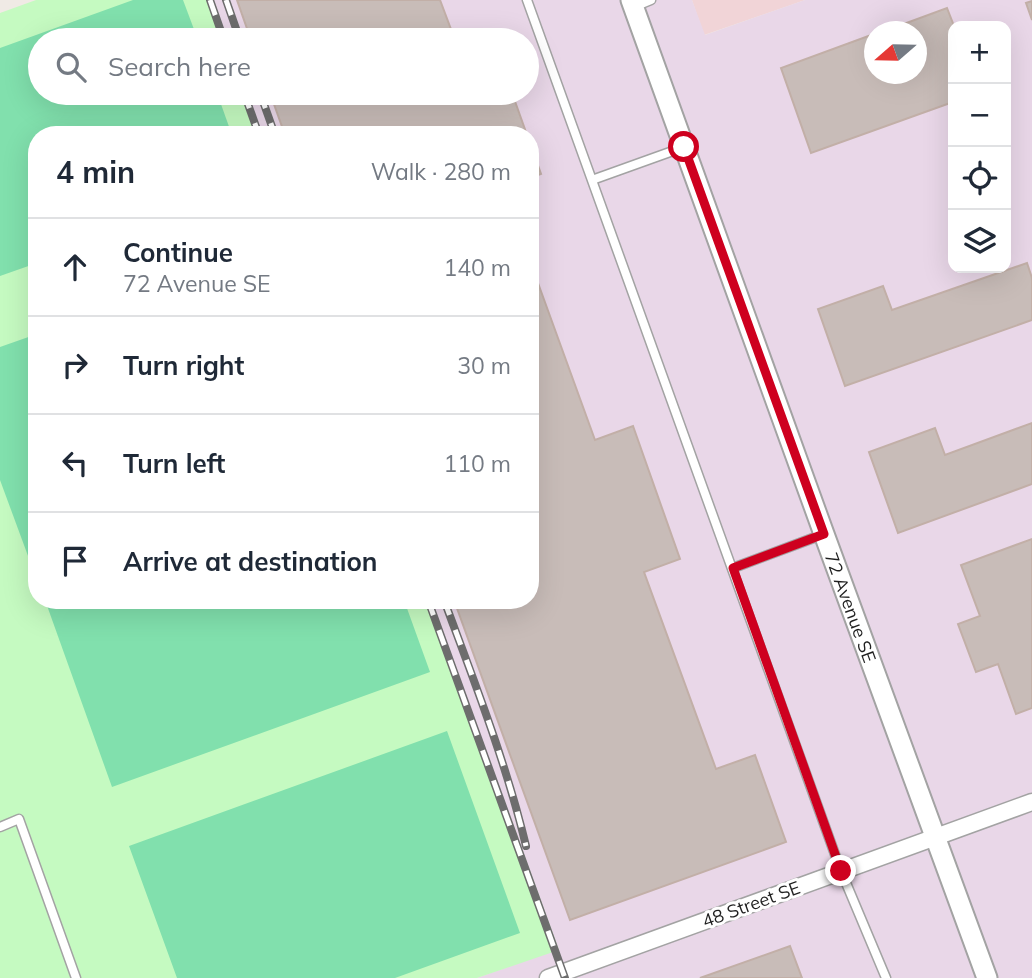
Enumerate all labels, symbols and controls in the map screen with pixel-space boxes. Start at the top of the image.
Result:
north arrow [864,21,927,84]
map controls [948,21,1011,273]
button: + [948,21,1011,84]
search box [28,28,539,105]
icon: search [52,48,90,86]
text: Search here [108,50,251,83]
button: − [948,84,1011,147]
route start [668,131,699,162]
button: locate [948,147,1011,210]
text: 4 min [56,153,135,191]
text: Walk · 280 m [371,157,511,186]
button: layers [948,210,1011,273]
text: Continue [123,236,233,269]
icon: ahead [56,248,94,286]
text: 140 m [443,253,511,282]
text: 72 Avenue SE [123,269,271,298]
icon: right [56,346,94,384]
text: Turn right [123,349,244,382]
text: 30 m [457,351,511,380]
icon: left [56,444,94,482]
text: Turn left [123,447,225,480]
text: 110 m [443,449,511,478]
icon: arrive [56,542,94,580]
text: Arrive at destination [123,545,378,578]
street label: 72 Avenue SE [820,549,882,666]
route end [825,855,856,886]
street label: 48 Street SE [699,876,803,932]

